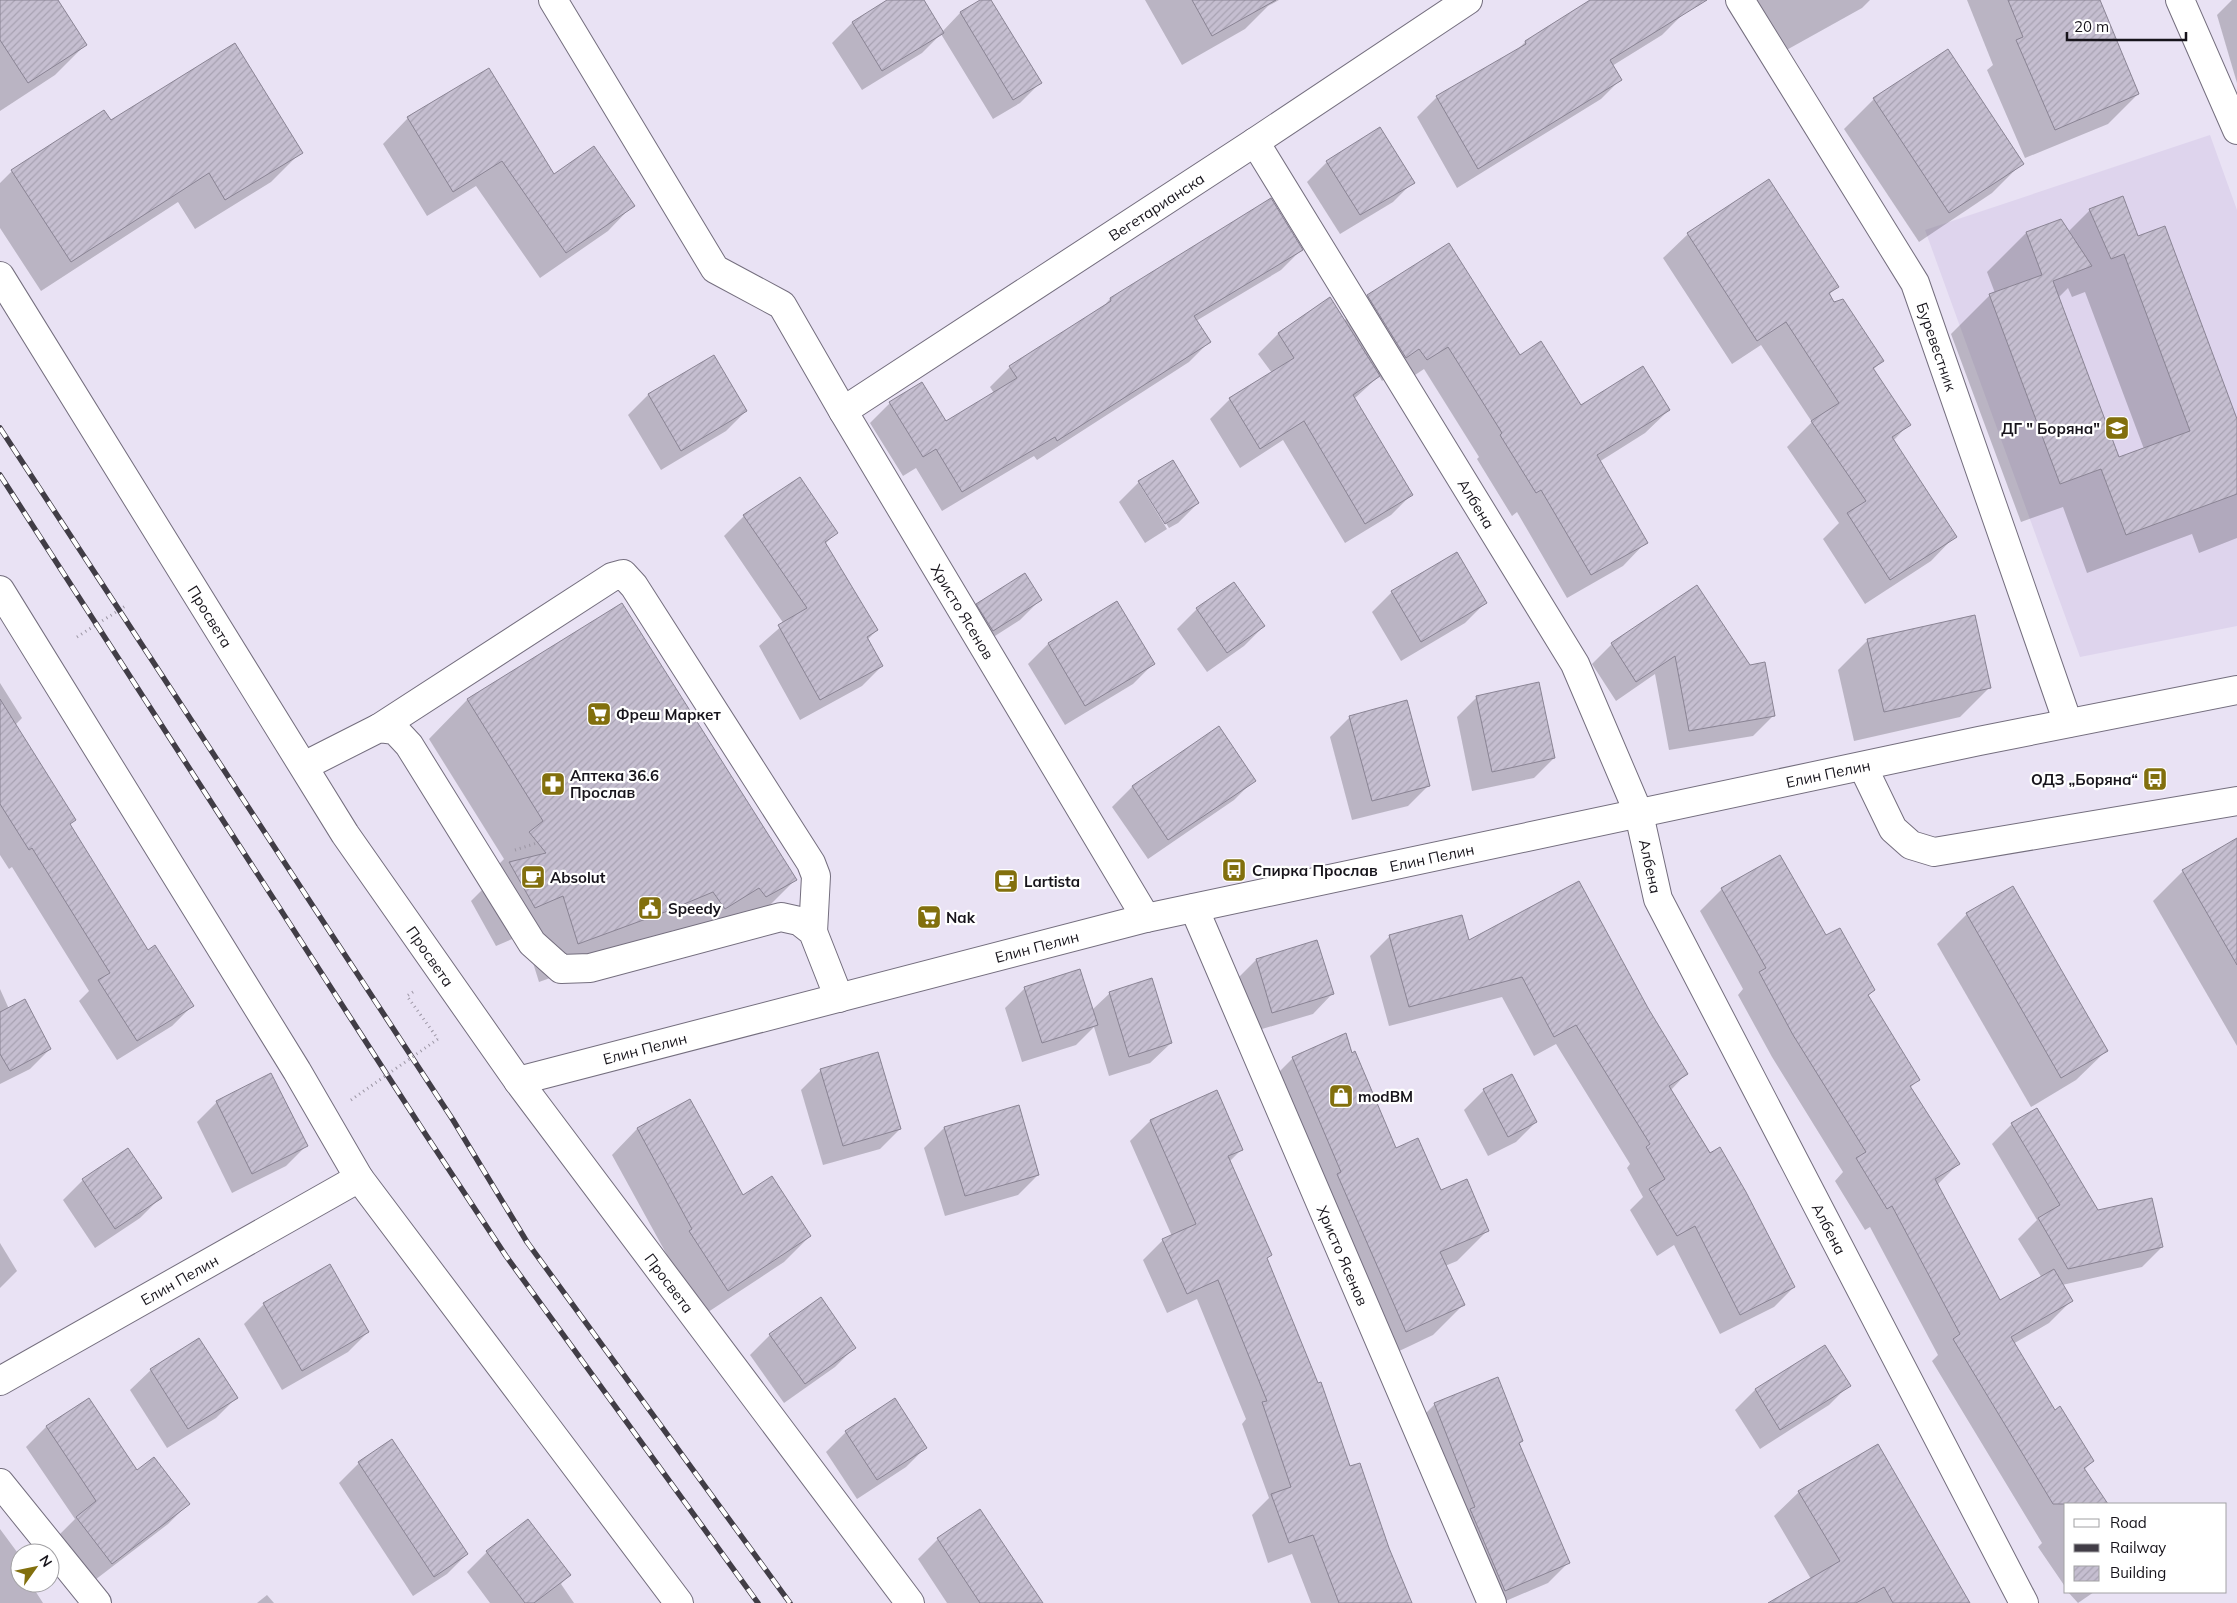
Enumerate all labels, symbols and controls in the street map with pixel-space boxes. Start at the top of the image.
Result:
scale bar [2067,10,2186,42]
text: 20 m [2074,17,2109,36]
street label: Вегетарианска [1105,168,1208,245]
street label: Буревестник [1913,300,1962,394]
school or university icon: ДГ " Боряна" [2104,415,2130,441]
place label: ДГ " Боряна" [2001,419,2100,438]
street label: Албена [1454,475,1499,532]
street label: Христо Ясенов [927,561,999,662]
street label: Просвета [184,582,237,651]
supermarket icon: Фреш Маркет [586,701,612,727]
place label: Фреш Маркет [616,705,721,724]
street label: Елин Пелин [1784,755,1872,791]
place label: Аптека 36.6 Прослав [570,766,659,802]
bus stop icon: ОДЗ „Боряна“ [2142,766,2168,792]
place label: ОДЗ „Боряна“ [2031,770,2138,789]
pharmacy icon: Аптека 36.6 Прослав [540,771,566,797]
street label: Албена [1635,837,1666,895]
street label: Елин Пелин [1388,839,1476,876]
bus stop icon: Спирка Прослав [1221,857,1247,883]
place label: Спирка Прослав [1252,861,1378,880]
cafe icon: Absolut [520,864,546,890]
place label: Absolut [550,868,606,887]
cafe icon: Lartista [993,868,1019,894]
place label: Lartista [1024,872,1080,891]
public building icon: Speedy [637,895,663,921]
place label: Speedy [668,899,722,918]
supermarket icon: Nak [916,904,942,930]
place label: Nak [946,908,976,927]
street label: Просвета [403,922,458,990]
street label: Елин Пелин [993,926,1081,966]
street label: Елин Пелин [601,1028,689,1068]
shop icon: modBM [1328,1083,1354,1109]
place label: modBM [1358,1087,1413,1106]
street label: Албена [1808,1200,1851,1257]
street label: Христо Ясенов [1313,1202,1373,1308]
street label: Просвета [641,1249,698,1316]
street label: Елин Пелин [137,1250,221,1309]
legend [2064,1503,2227,1593]
text: Road [2110,1513,2147,1532]
text: Railway [2110,1538,2166,1557]
north arrow [10,1543,60,1593]
text: N [35,1552,56,1570]
text: Building [2110,1563,2166,1582]

